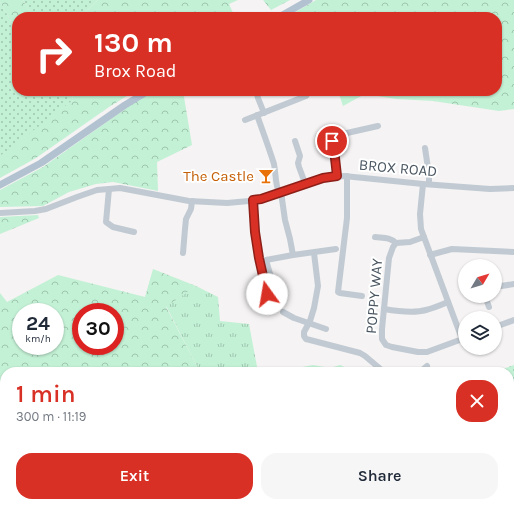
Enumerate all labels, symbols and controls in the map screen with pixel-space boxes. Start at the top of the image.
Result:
text: 130 m [94,26,173,59]
icon: right [28,28,80,80]
text: Brox Road [94,60,176,82]
pin [315,124,349,158]
icon: arrive [321,130,343,152]
street label: BROX ROAD [358,156,438,180]
place label: The Castle [183,167,254,185]
bar icon: The Castle [257,167,275,185]
street label: POPPY WAY [362,257,386,335]
north arrow [458,259,502,303]
map controls [458,259,502,355]
position arrow [246,273,288,315]
speed limit sign: 30 [72,303,124,355]
button: layers [458,311,502,355]
text: 24 [26,312,50,335]
text: km/h [25,333,51,345]
text: 1 min [16,380,76,408]
button: close [456,380,498,422]
text: 300 m · 11:19 [16,409,86,424]
button: Exit [16,453,253,499]
button: Share [261,453,498,499]

